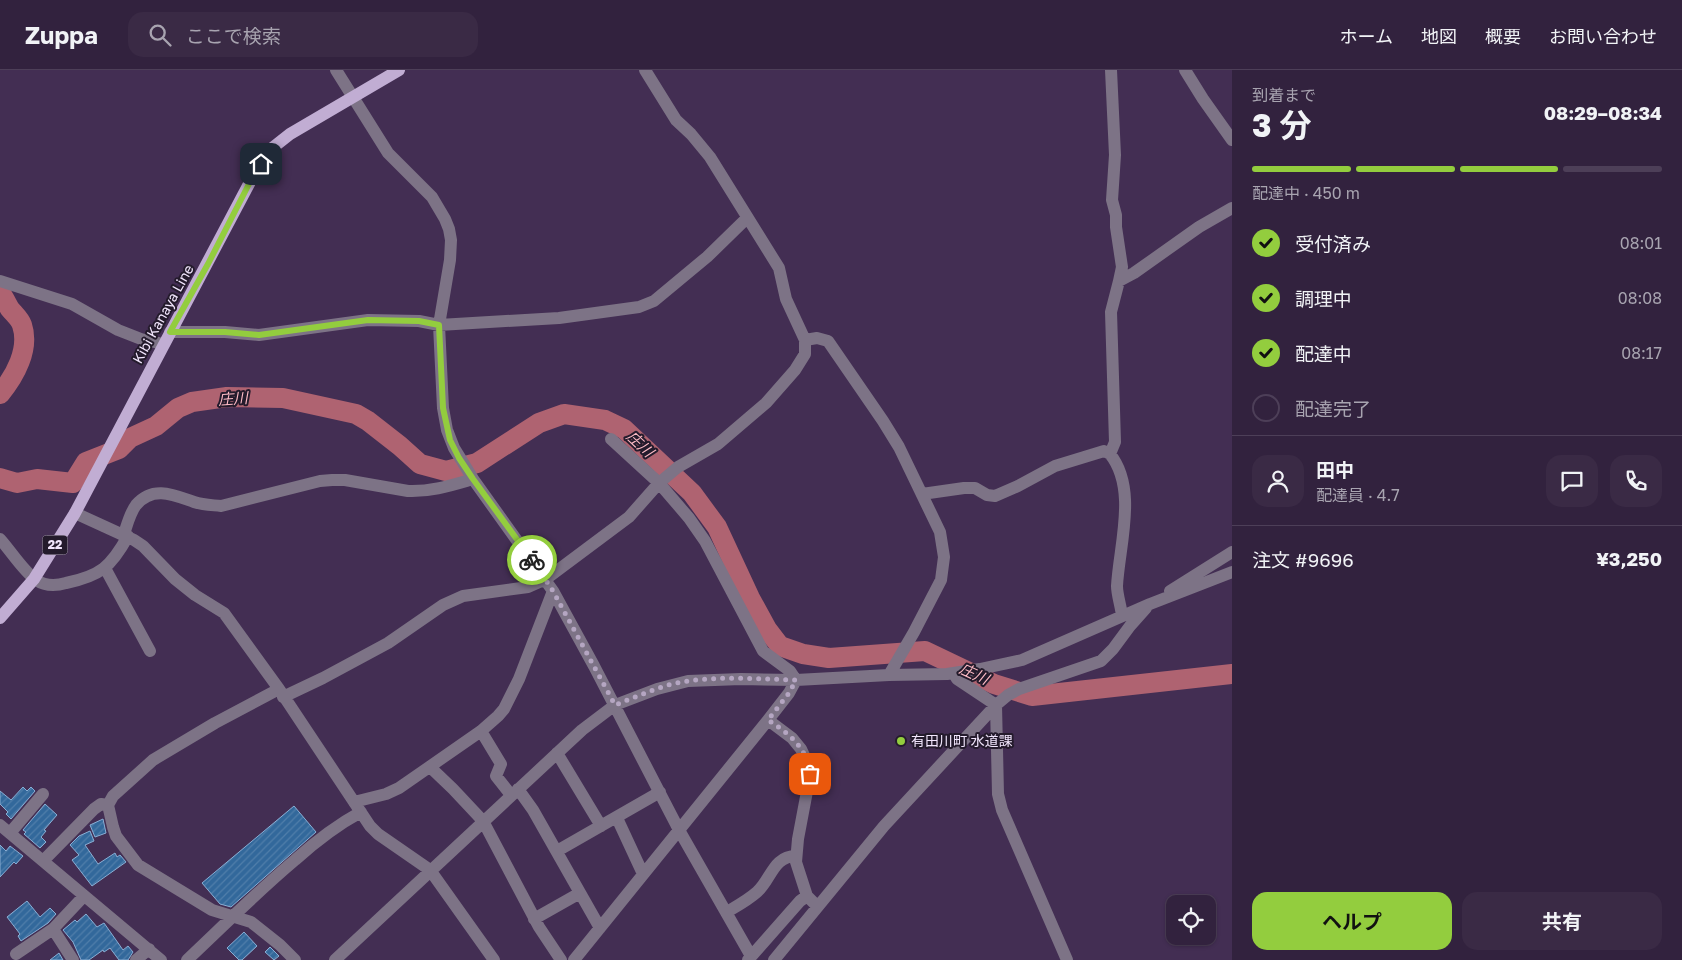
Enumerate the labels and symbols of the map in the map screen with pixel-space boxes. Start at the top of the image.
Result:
pin [240,143,282,185]
street label: Kibi Kanaya Line [128,261,197,366]
water label: 庄川 [217,388,251,408]
water label: 庄川 [624,426,659,461]
courier [507,535,557,585]
road number: 22 [42,536,68,554]
water label: 庄川 [957,659,994,688]
place label: 有田川町 水道課 [911,732,1013,749]
marker: 有田川町 水道課 [895,735,907,747]
pin [789,753,831,795]

